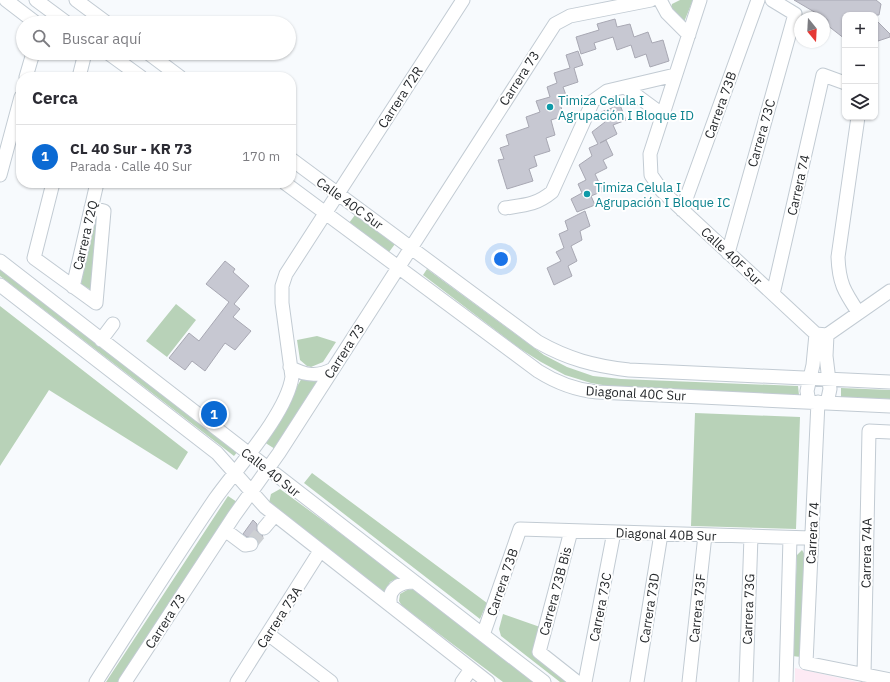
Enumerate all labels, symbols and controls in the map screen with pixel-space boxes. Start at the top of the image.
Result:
north arrow [794,12,830,48]
map controls [842,12,878,120]
button: + [842,12,878,48]
search box [16,16,296,60]
icon: search [30,27,52,49]
text: Buscar aquí [62,29,141,48]
street label: Carrera 73 [495,48,543,109]
button: − [842,48,878,84]
street label: Carrera 72R [374,63,427,131]
street label: Carrera 73B [700,69,741,141]
button: layers [842,84,878,120]
text: Cerca [32,87,78,109]
place label: Timiza Celula I Agrupación I Bloque ID [558,92,694,124]
street label: Carrera 73C [744,97,779,169]
marker: Timiza Celula I Agrupación I Bloque ID [545,102,555,112]
text: CL 40 Sur - KR 73 [70,139,192,158]
text: 1 [41,148,49,165]
text: 170 m [242,148,280,165]
street label: Carrera 74 [783,153,814,217]
text: Parada · Calle 40 Sur [70,158,192,175]
street label: Calle 40C Sur [313,173,387,234]
place label: Timiza Celula I Agrupación I Bloque IC [595,179,730,211]
marker: Timiza Celula I Agrupación I Bloque IC [582,189,592,199]
street label: Carrera 72Q [69,199,102,272]
street label: Calle 40F Sur [697,224,766,289]
your location [491,249,511,269]
street label: Carrera 73 [320,321,368,382]
street label: Diagonal 40C Sur [585,382,687,405]
pin: 1 [201,399,227,429]
street label: Calle 40 Sur [238,444,304,501]
street label: Carrera 74 [802,501,823,564]
street label: Carrera 74A [857,517,876,588]
street label: Diagonal 40B Sur [615,524,717,545]
street label: Carrera 73B Bis [535,545,576,638]
street label: Carrera 73B [483,546,522,618]
street label: Carrera 73C [585,571,616,643]
street label: Carrera 73D [636,572,663,644]
street label: Carrera 73F [685,573,710,643]
street label: Carrera 73G [739,573,758,645]
street label: Carrera 73A [253,583,306,651]
street label: Carrera 73 [141,591,189,652]

